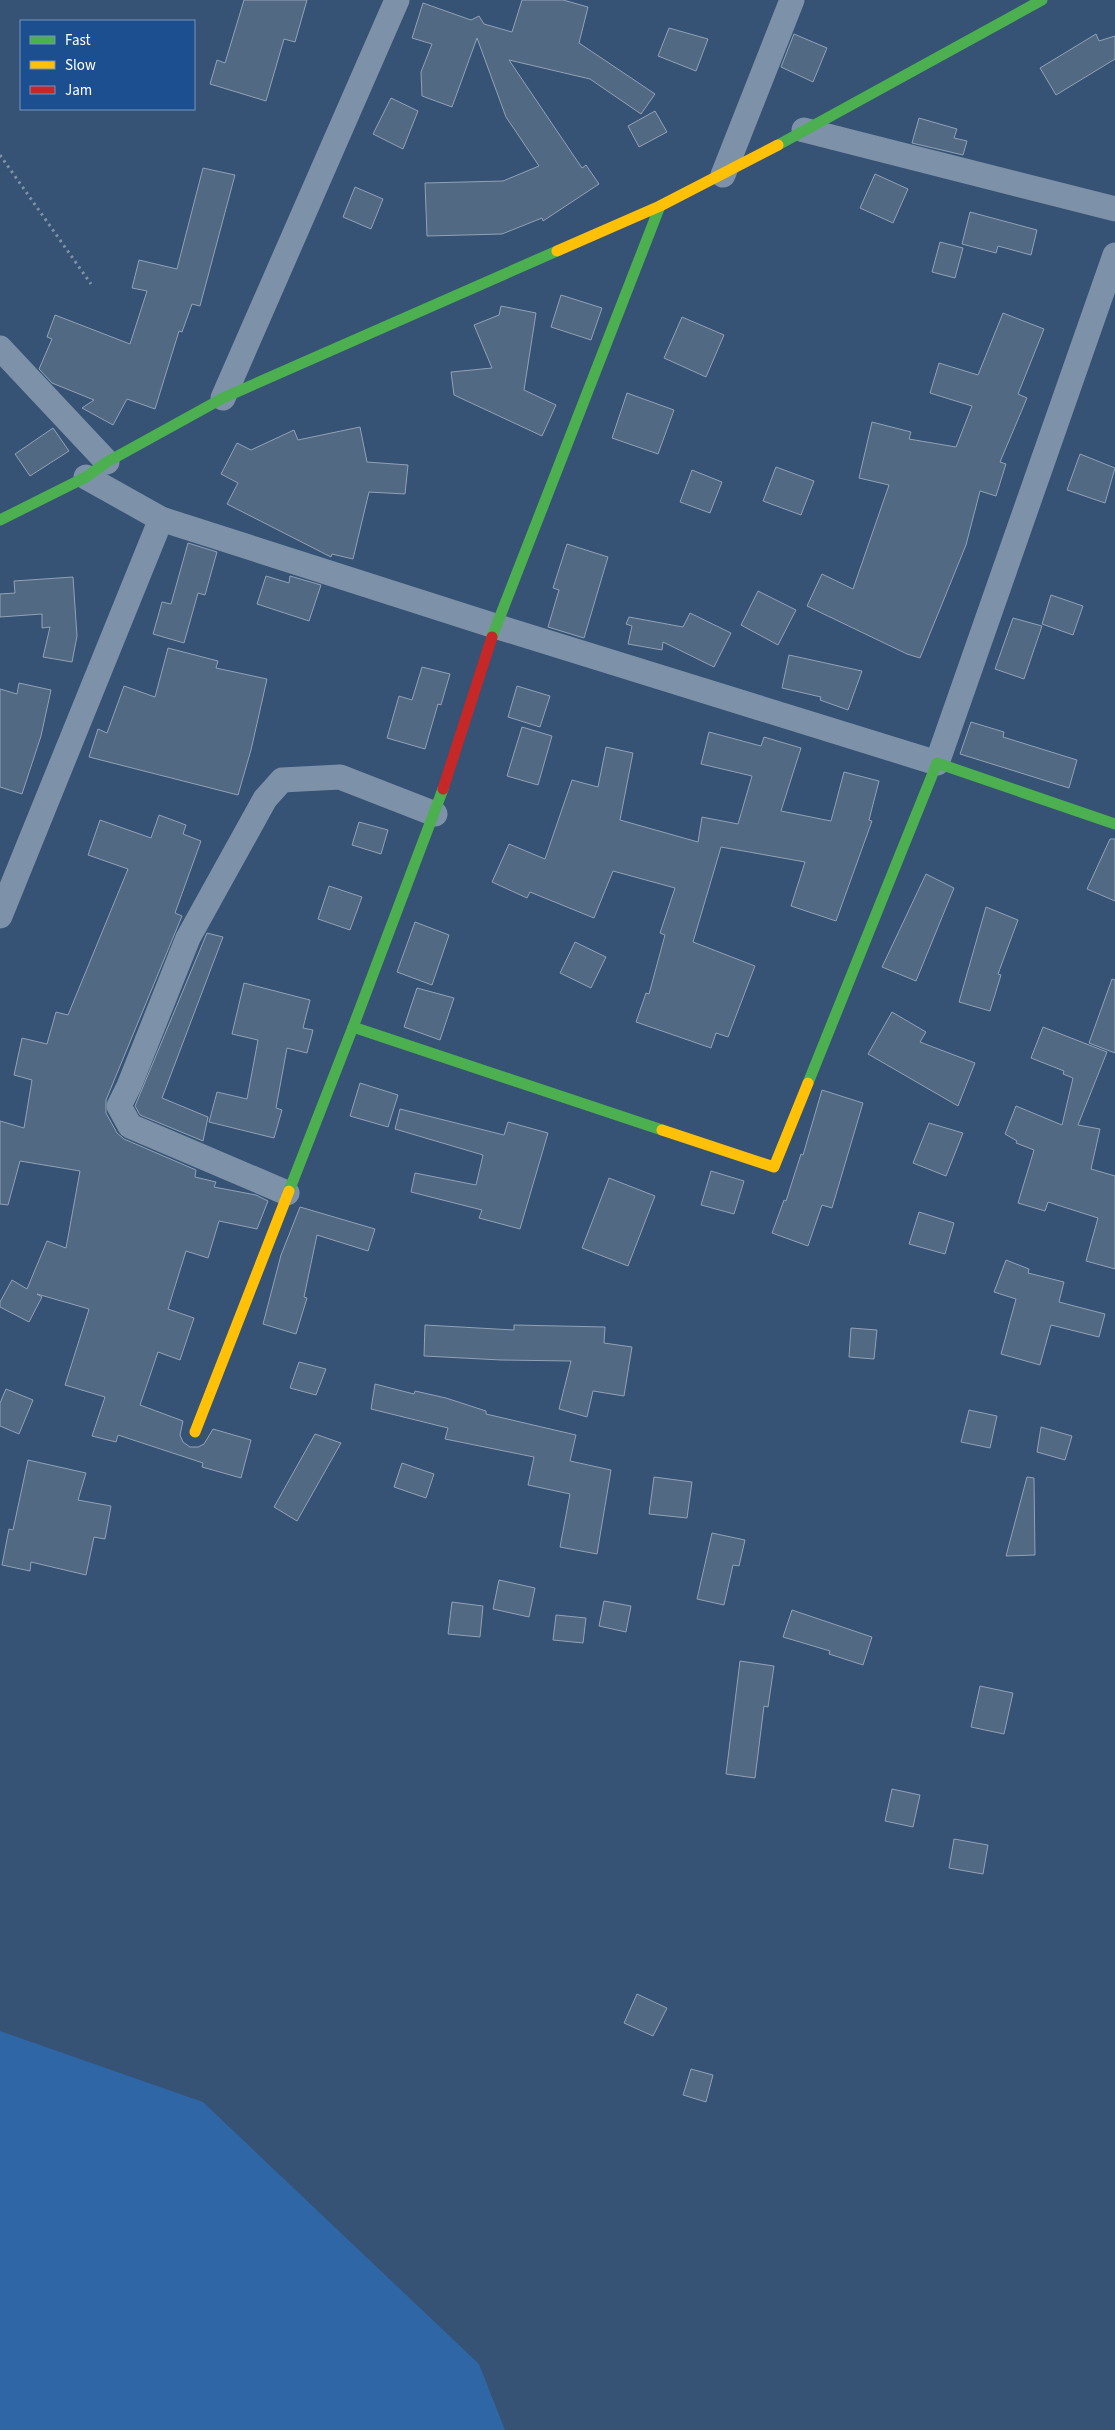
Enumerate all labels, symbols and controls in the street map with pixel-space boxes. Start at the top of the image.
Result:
legend [20,20,195,110]
text: Fast [65,30,91,51]
text: Slow [65,55,96,76]
text: Jam [65,80,92,101]

